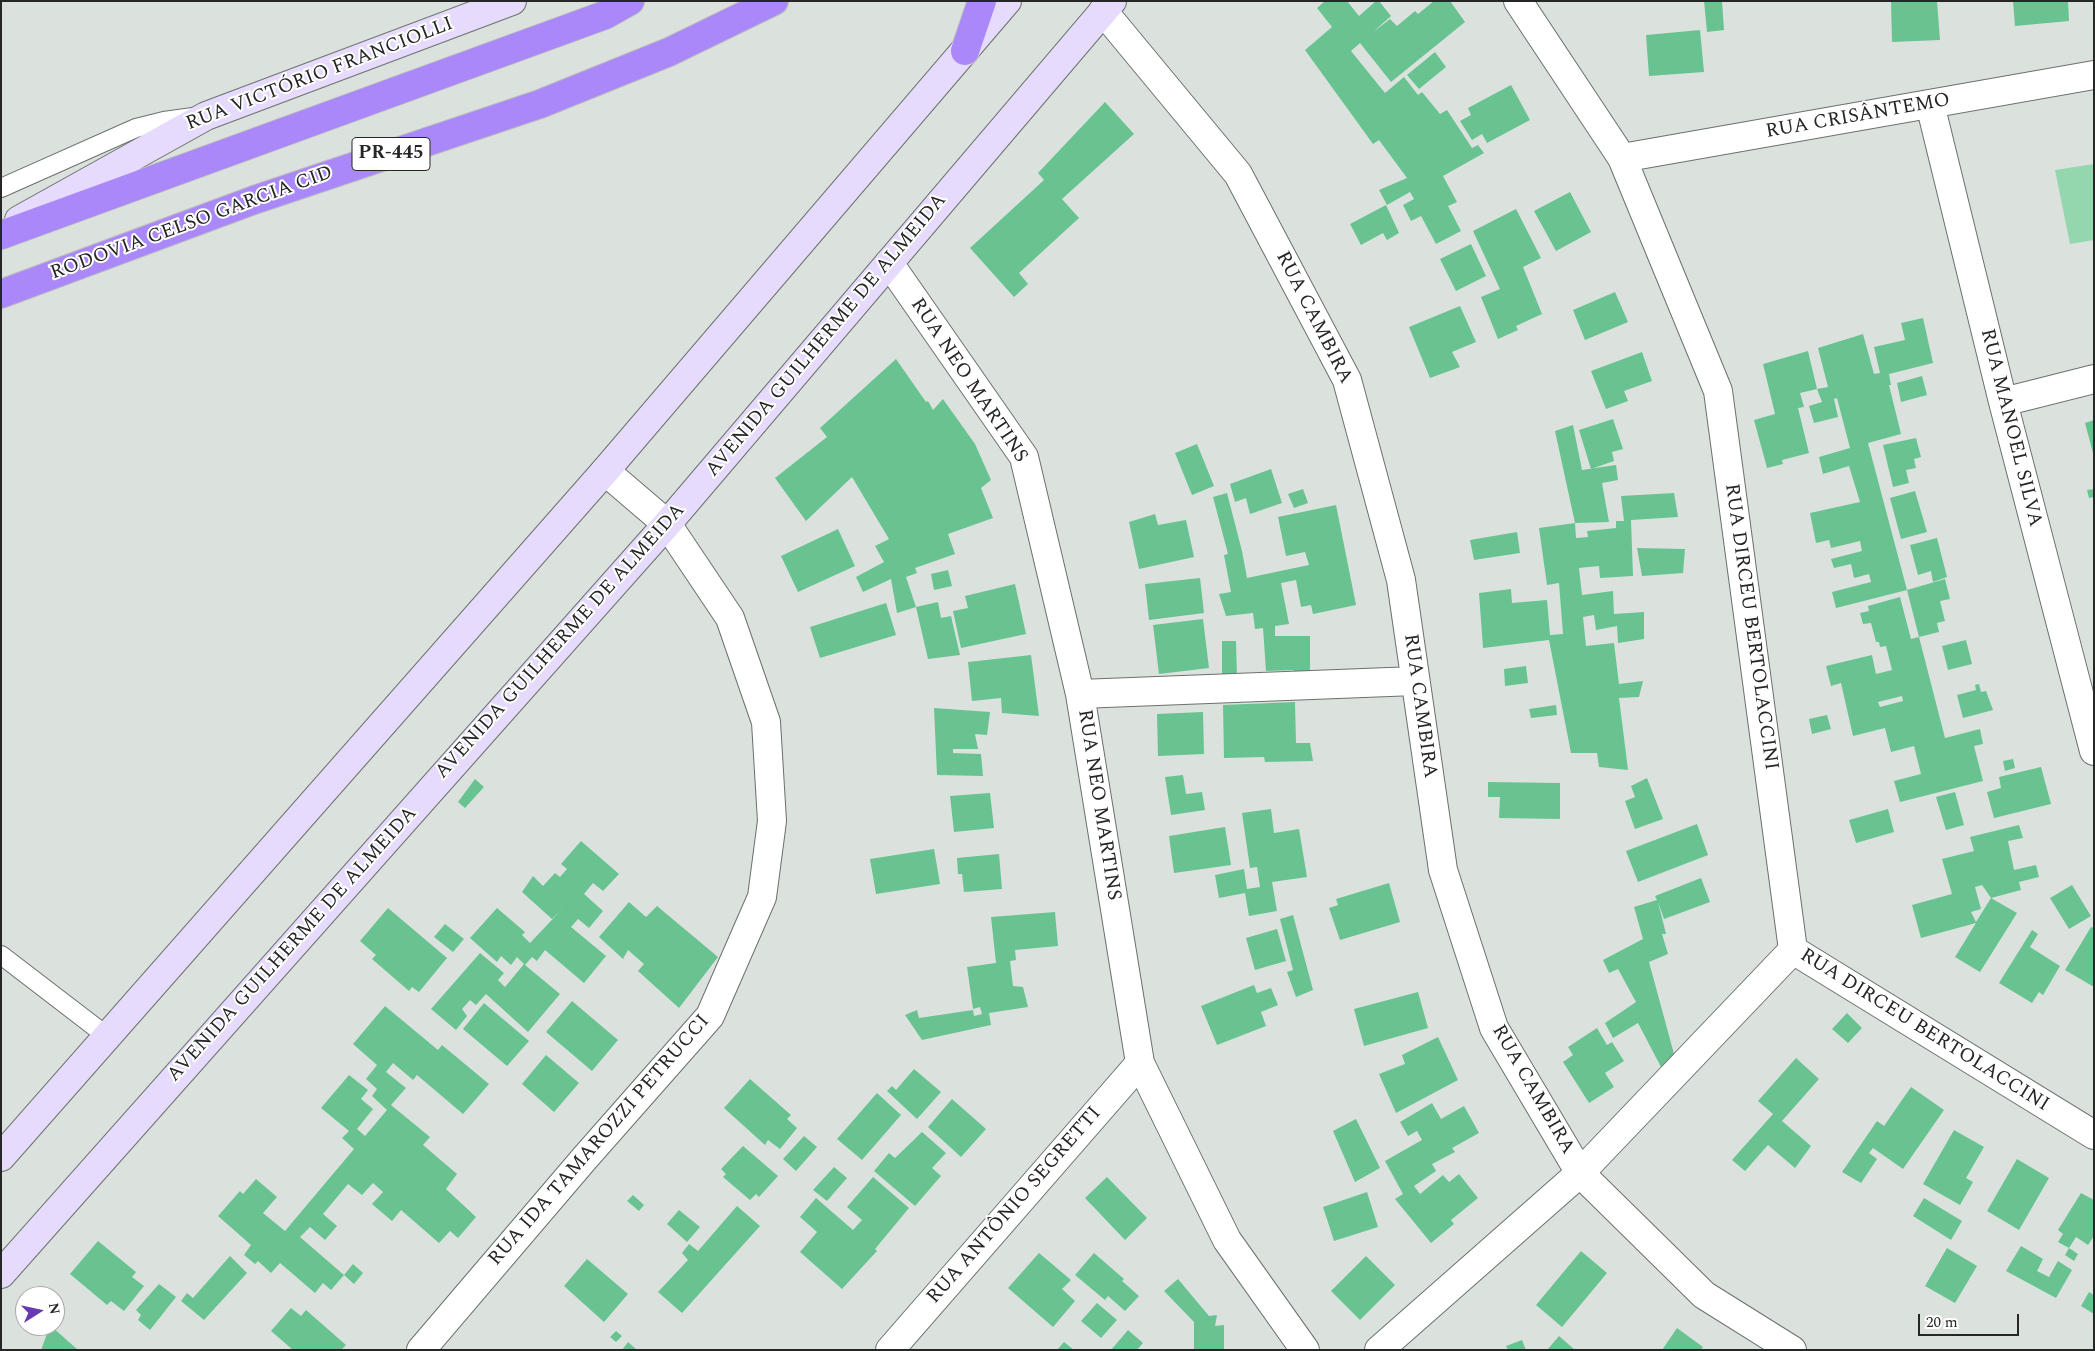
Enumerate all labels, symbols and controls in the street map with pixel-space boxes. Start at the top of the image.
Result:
street label: RUA VICTÓRIO FRANCIOLLI [183,13,457,137]
street label: RUA CRISÂNTEMO [1764,89,1952,145]
road number: PR-445 [352,138,430,170]
street label: RODOVIA CELSO GARCIA CID [48,162,336,286]
street label: AVENIDA GUILHERME DE ALMEIDA [701,190,953,482]
street label: RUA CAMBIRA [1269,248,1357,388]
street label: RUA NEO MARTINS [904,294,1032,468]
street label: RUA MANOEL SILVA [1974,326,2046,530]
street label: RUA DIRCEU BERTOLACCINI [1718,482,1782,772]
street label: AVENIDA GUILHERME DE ALMEIDA [431,499,691,785]
street label: RUA CAMBIRA [1397,632,1441,780]
street label: RUA NEO MARTINS [1071,708,1125,902]
street label: AVENIDA GUILHERME DE ALMEIDA [163,802,423,1088]
street label: RUA DIRCEU BERTOLACCINI [1795,944,2053,1118]
street label: RUA IDA TAMAROZZI PETRUCCI [484,1010,716,1272]
street label: RUA CAMBIRA [1485,1021,1579,1159]
street label: RUA ANTÔNIO SEGRETTI [923,1102,1107,1310]
north arrow [15,1286,65,1336]
text: N [43,1301,66,1316]
scale bar [1920,1304,2021,1336]
text: 20 m [1926,1311,1958,1334]

